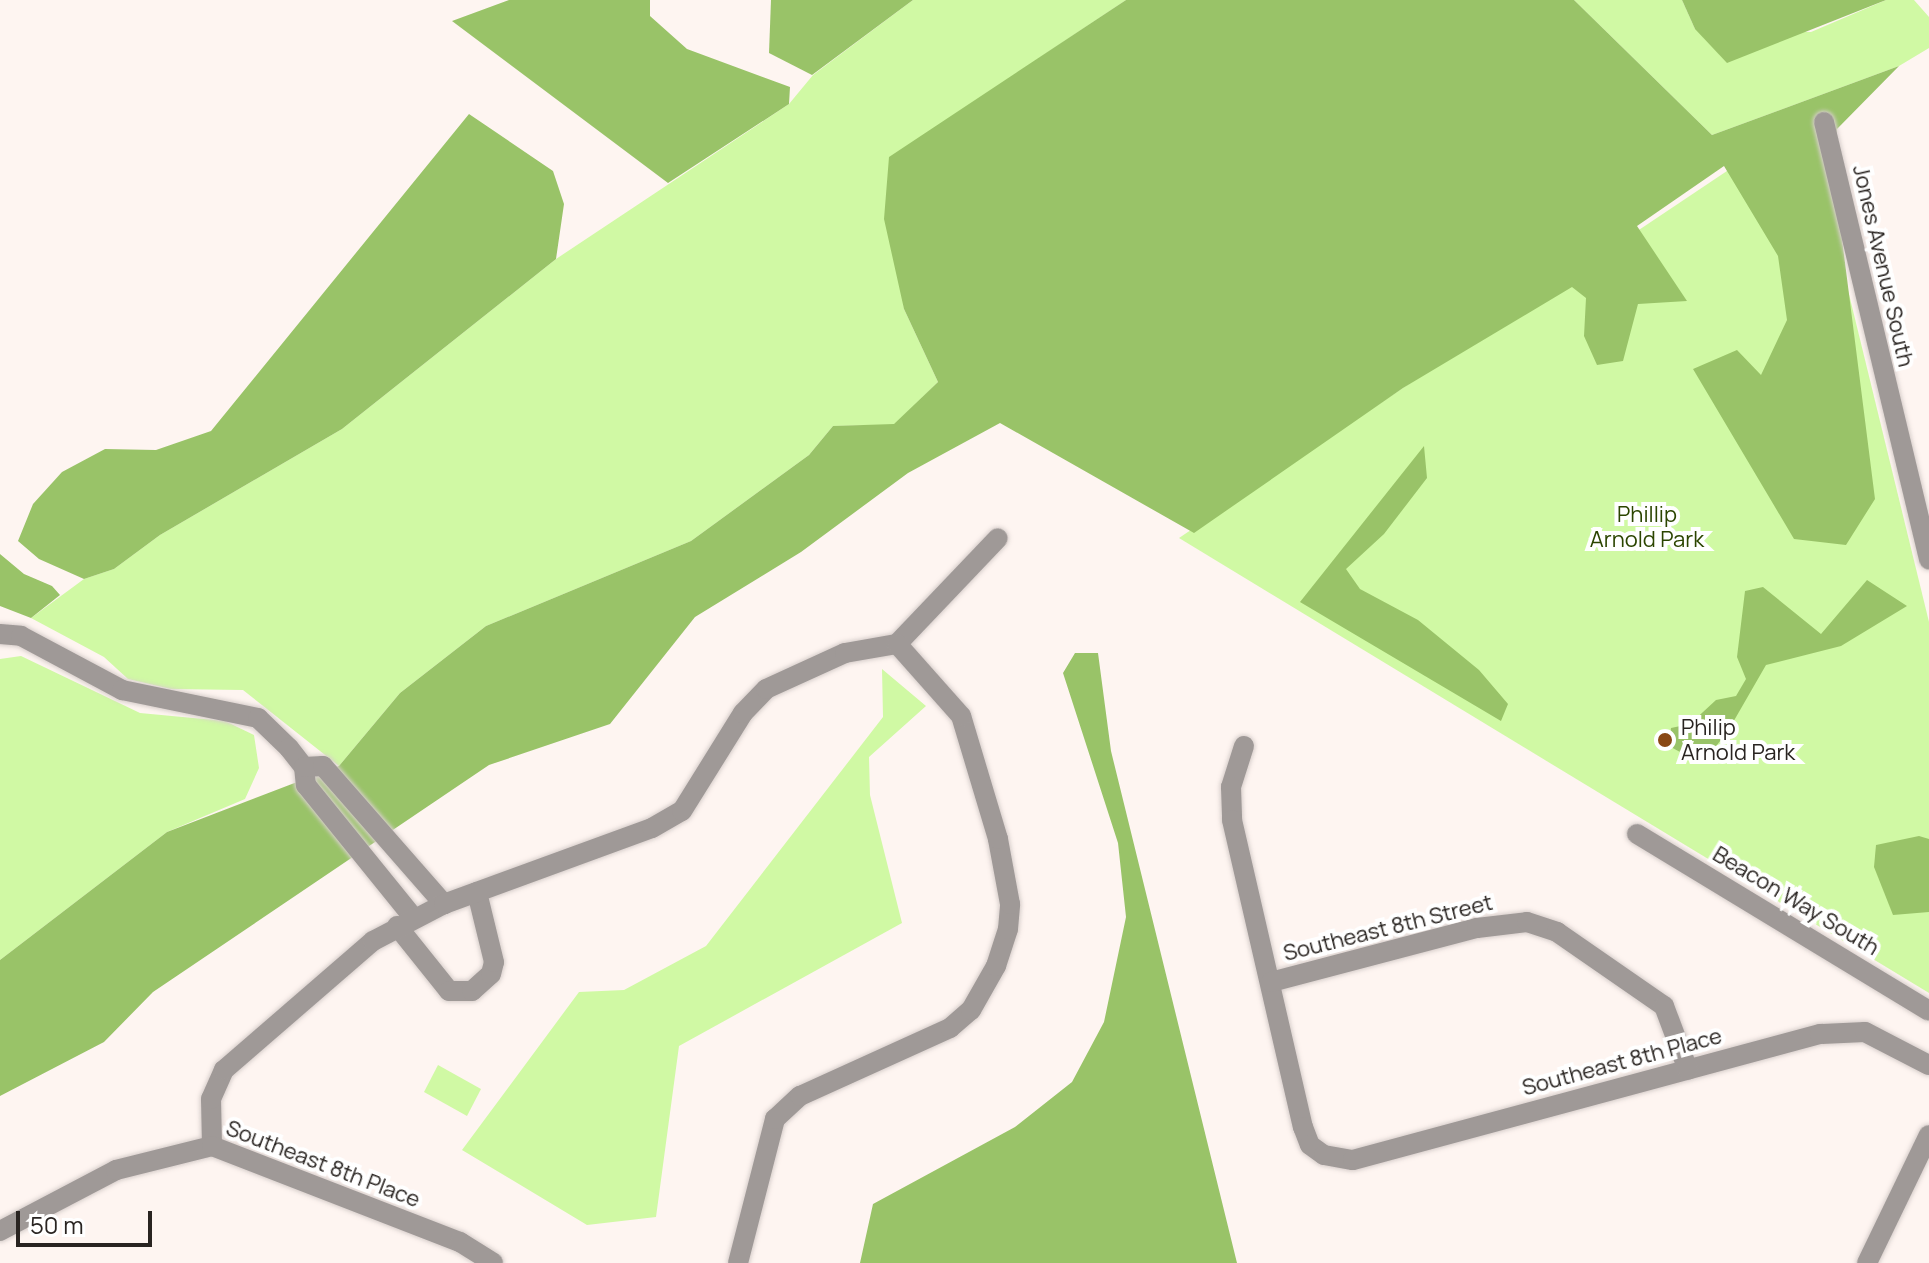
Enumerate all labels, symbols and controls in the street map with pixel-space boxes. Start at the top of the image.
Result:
street label: Jones Avenue South [1847,163,1919,369]
park label: Phillip Arnold Park [1590,501,1704,552]
place label: Philip Arnold Park [1681,714,1795,766]
marker: Philip Arnold Park [1656,731,1674,749]
street label: Beacon Way South [1708,841,1884,961]
street label: Southeast 8th Street [1281,889,1495,967]
street label: Southeast 8th Place [1519,1023,1725,1101]
street label: Southeast 8th Place [222,1115,424,1213]
scale bar [20,1195,156,1245]
text: 50 m [30,1208,84,1241]

